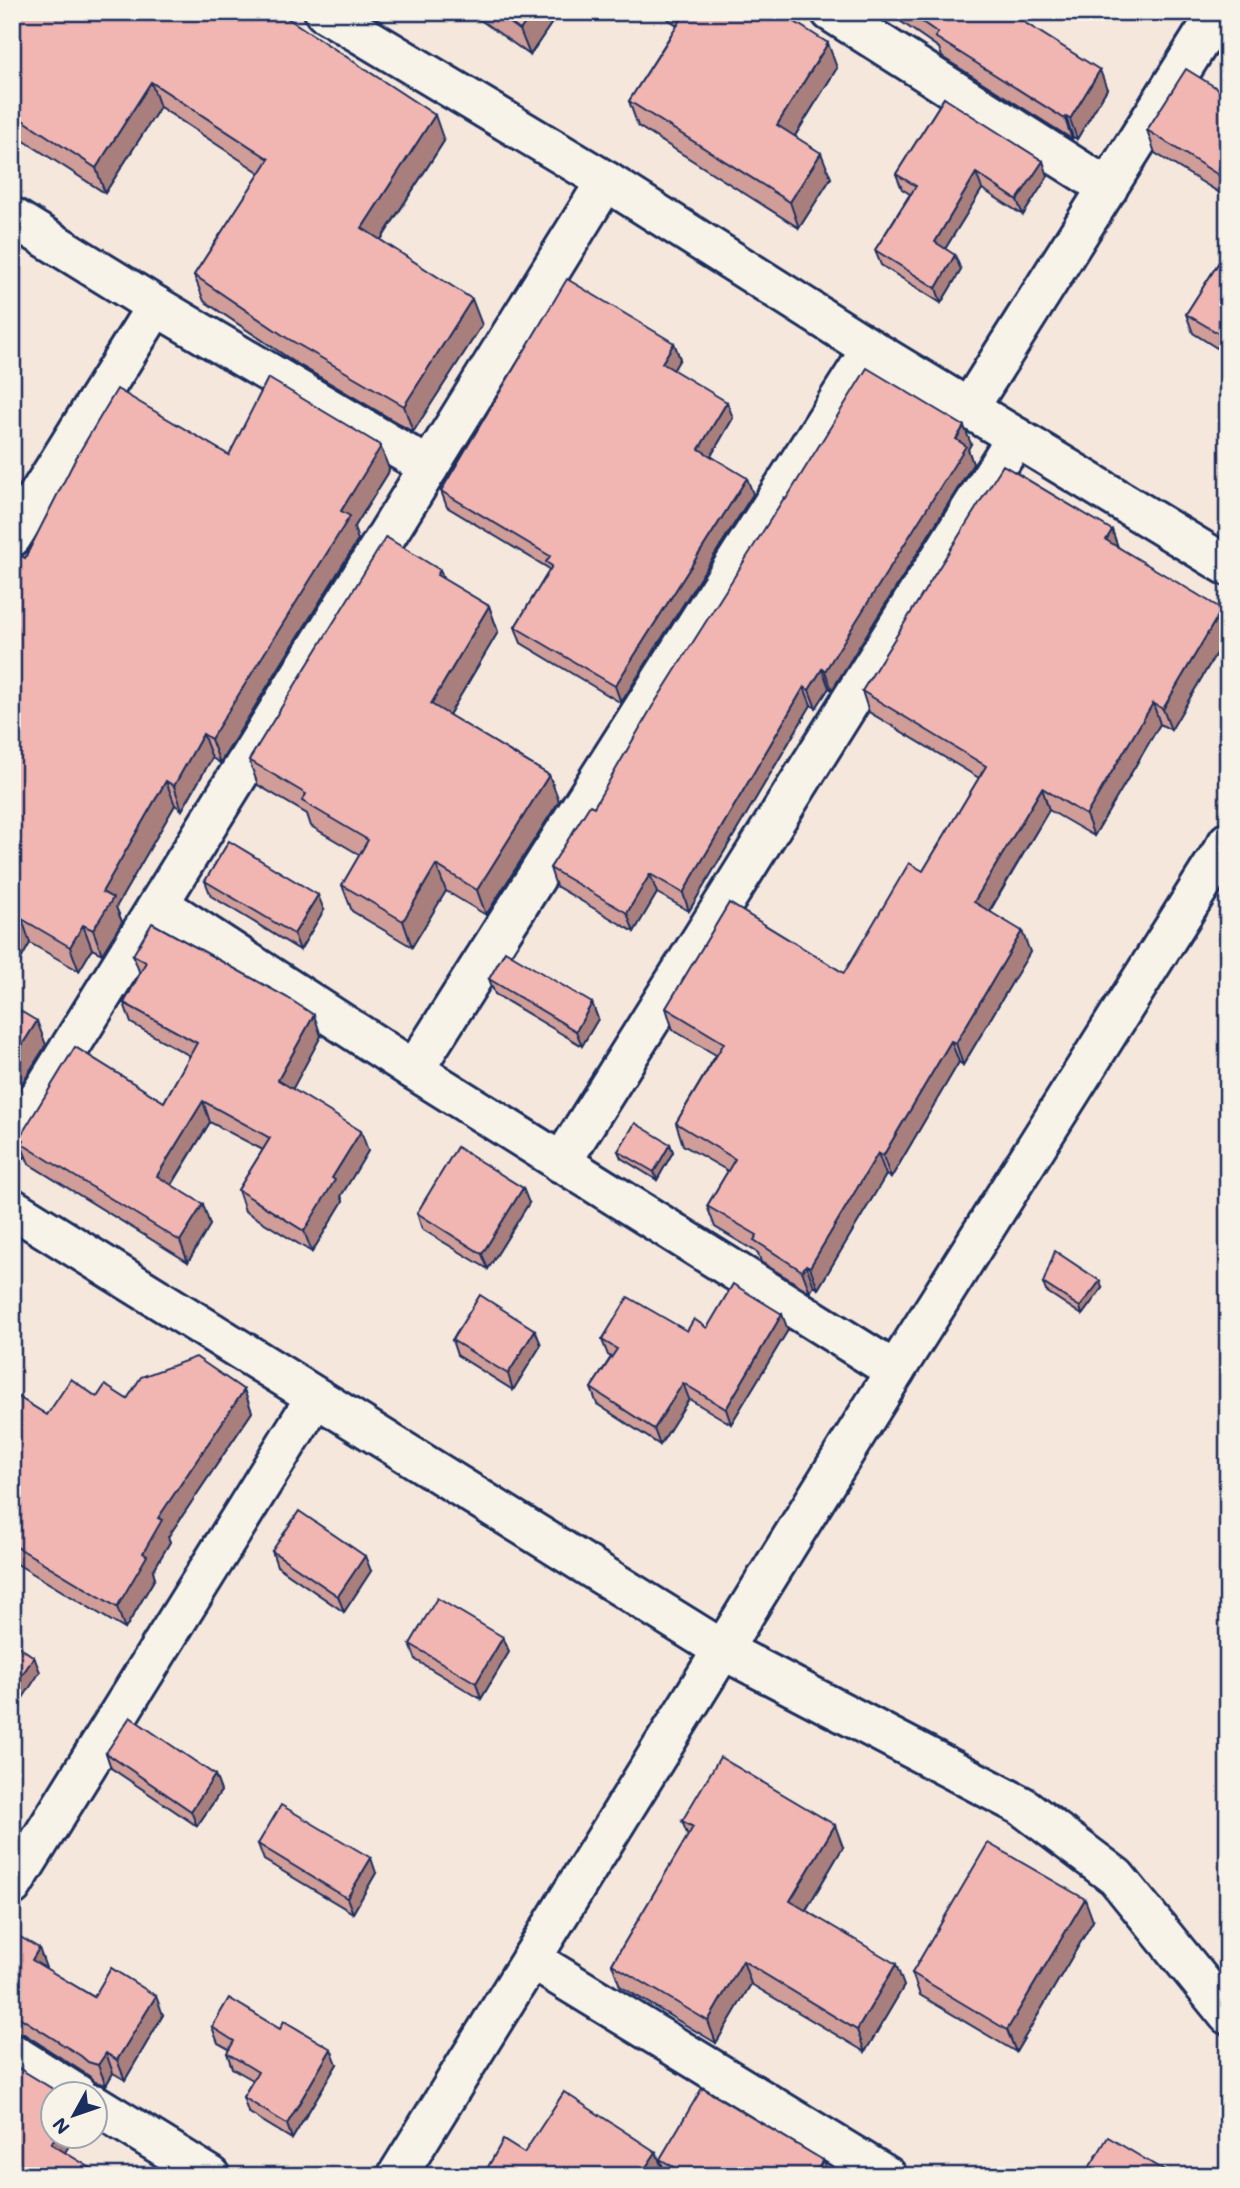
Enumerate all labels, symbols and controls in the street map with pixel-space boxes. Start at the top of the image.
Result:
north arrow [38,2080,108,2150]
text: N [46,2113,75,2140]

